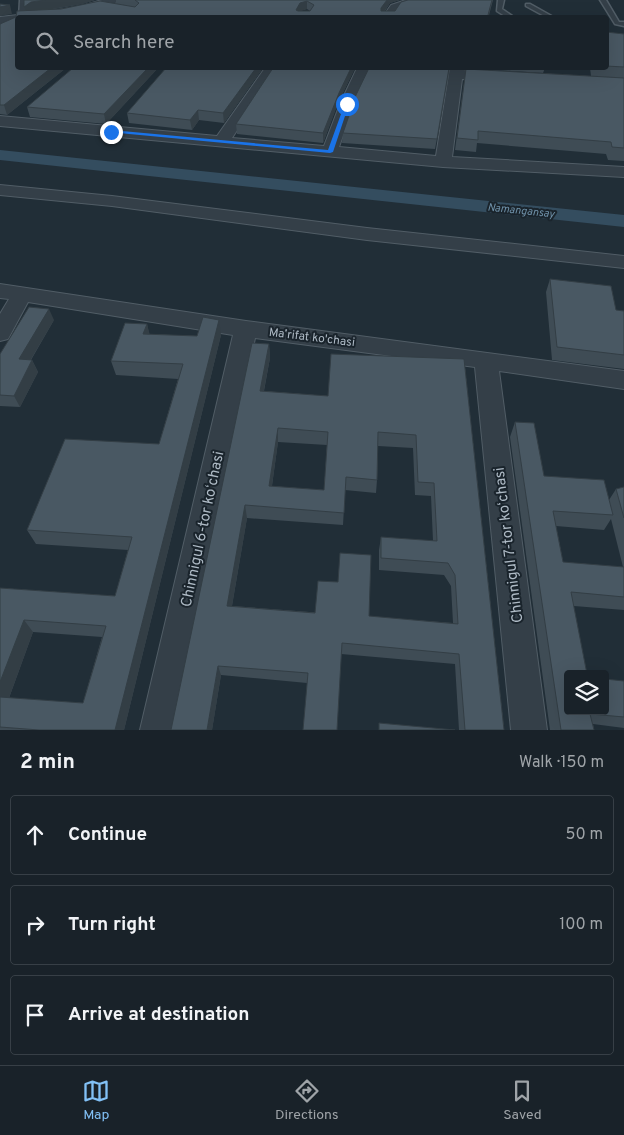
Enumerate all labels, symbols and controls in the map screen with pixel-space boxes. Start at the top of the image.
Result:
search box [15,15,609,70]
icon: search [33,29,61,57]
text: Search here [73,31,175,55]
route start [336,93,359,116]
route end [100,121,123,144]
water label: Namangansay [487,201,556,222]
street label: Maʼrifat ko'chasi [268,325,356,351]
street label: Chinnigul 6-tor koʻchasi [178,450,229,609]
street label: Chinnigul 7-tor koʻchasi [491,466,528,624]
map controls [564,670,609,715]
button: layers [564,670,609,715]
text: 2 min [20,749,75,776]
text: Walk · 150 m [519,753,604,773]
icon: ahead [21,821,49,849]
text: Continue [68,823,147,847]
text: 50 m [566,825,603,845]
icon: right [21,911,49,939]
text: Turn right [68,913,156,937]
text: 100 m [559,915,603,935]
icon: arrive [21,1001,49,1029]
text: Arrive at destination [68,1003,249,1027]
tab: Map [82,1077,110,1124]
tab: Directions [275,1077,339,1124]
tab: Saved [503,1077,542,1124]

